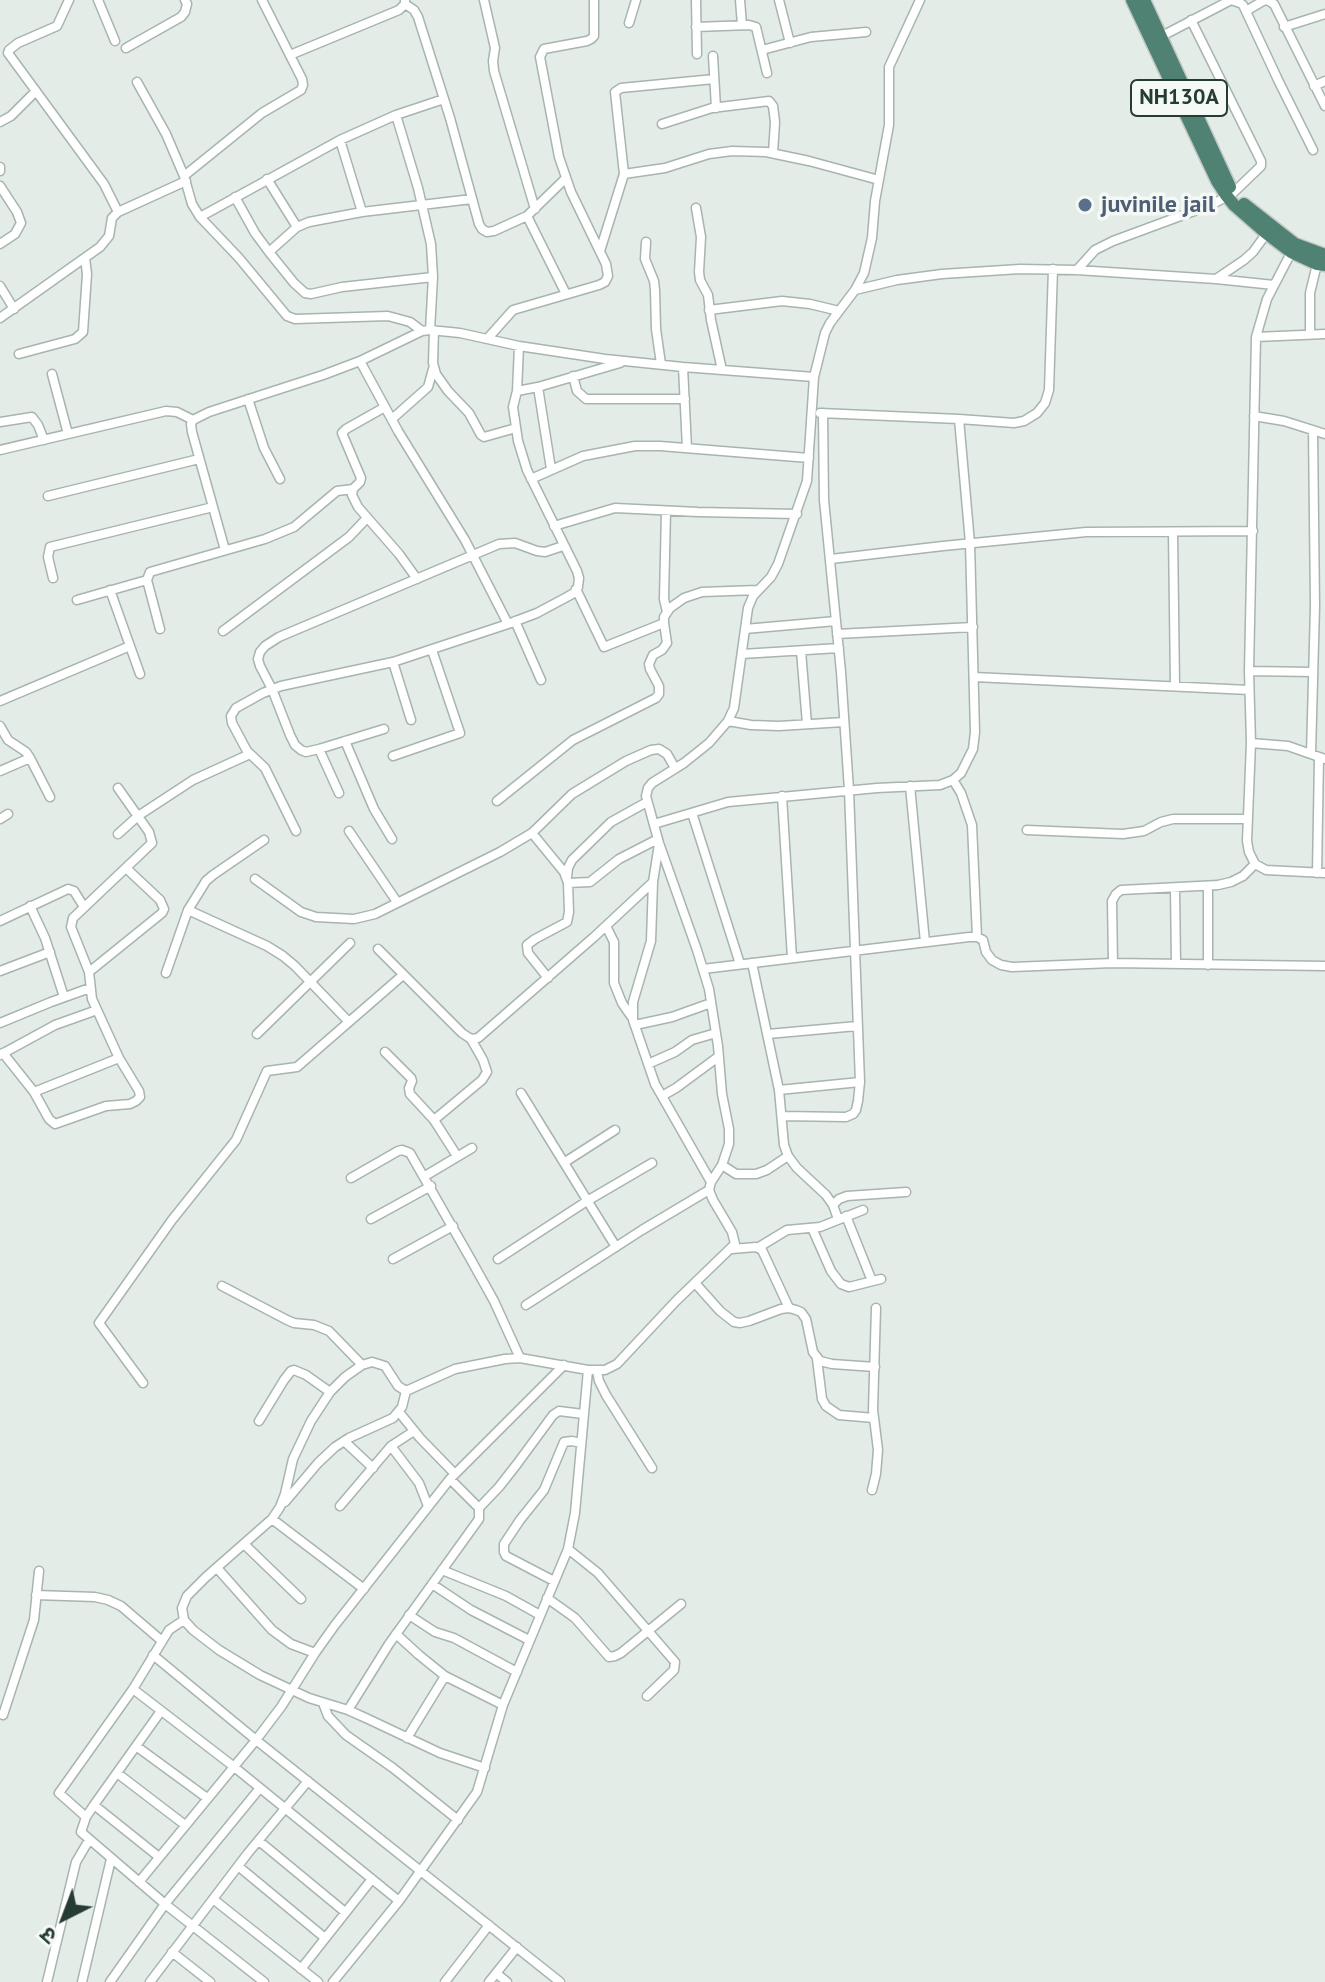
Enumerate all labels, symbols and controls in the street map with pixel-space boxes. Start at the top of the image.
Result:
road number: NH130A [1131,80,1227,116]
place label: juvinile jail [1101,191,1215,219]
marker: juvinile jail [1076,196,1094,214]
north arrow [24,1878,104,1958]
text: उ [34,1921,62,1951]

